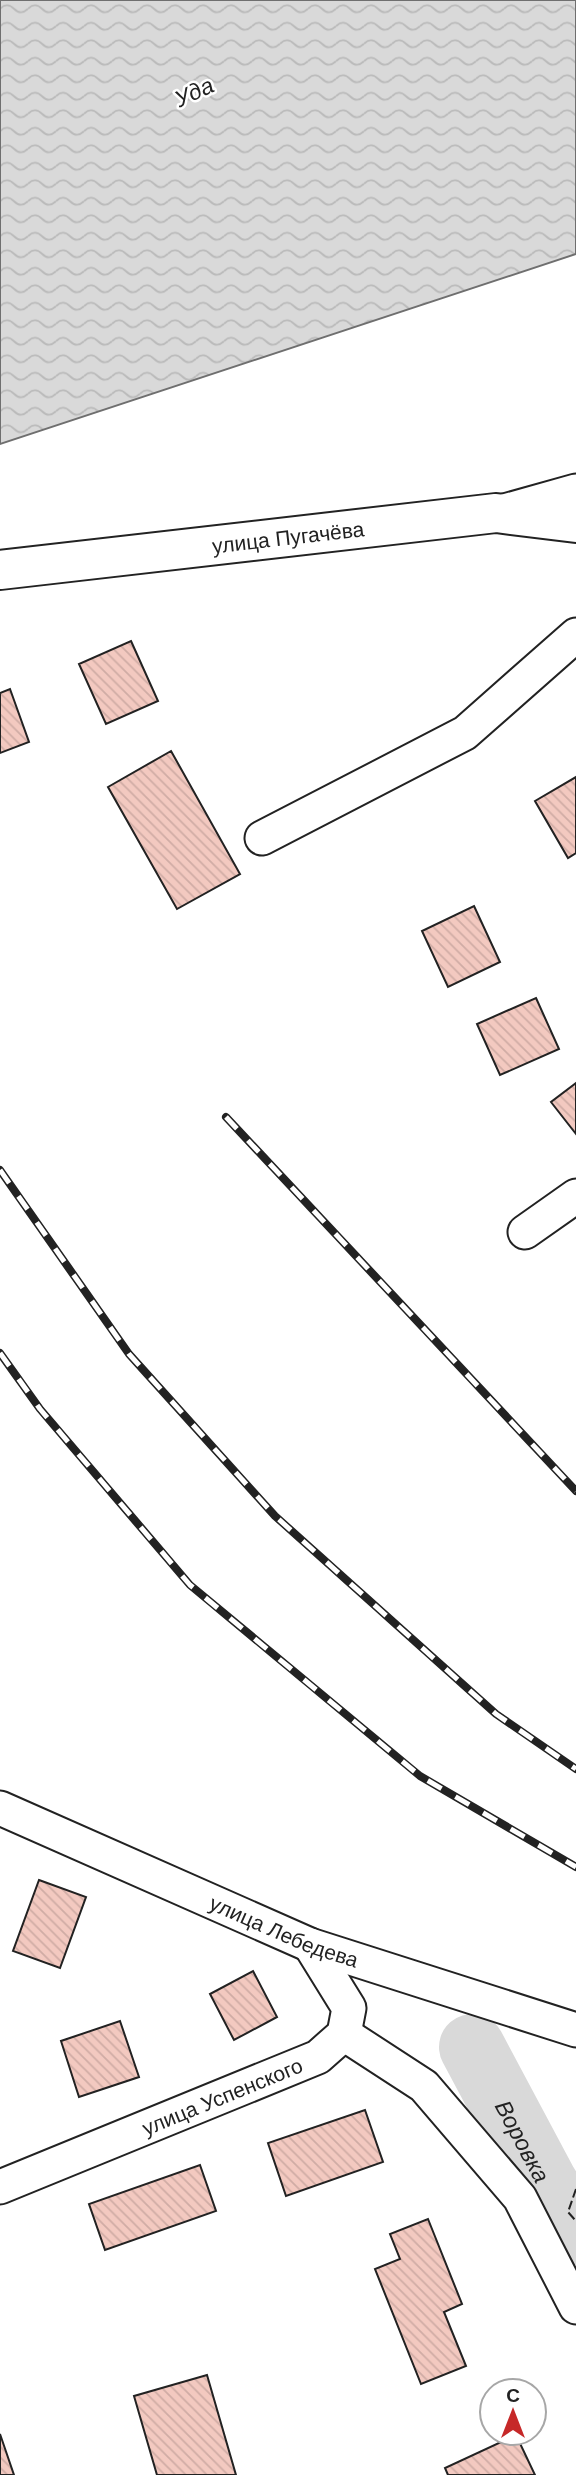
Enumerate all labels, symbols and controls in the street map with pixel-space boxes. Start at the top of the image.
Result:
water label: Уда [169,72,218,113]
street label: улица Пугачёва [211,517,366,557]
street label: улица Лебедева [206,1891,362,1971]
street label: улица Успенского [139,2053,306,2139]
water label: Воровка [490,2096,555,2187]
north arrow [478,2377,548,2447]
text: С [506,2385,520,2406]

